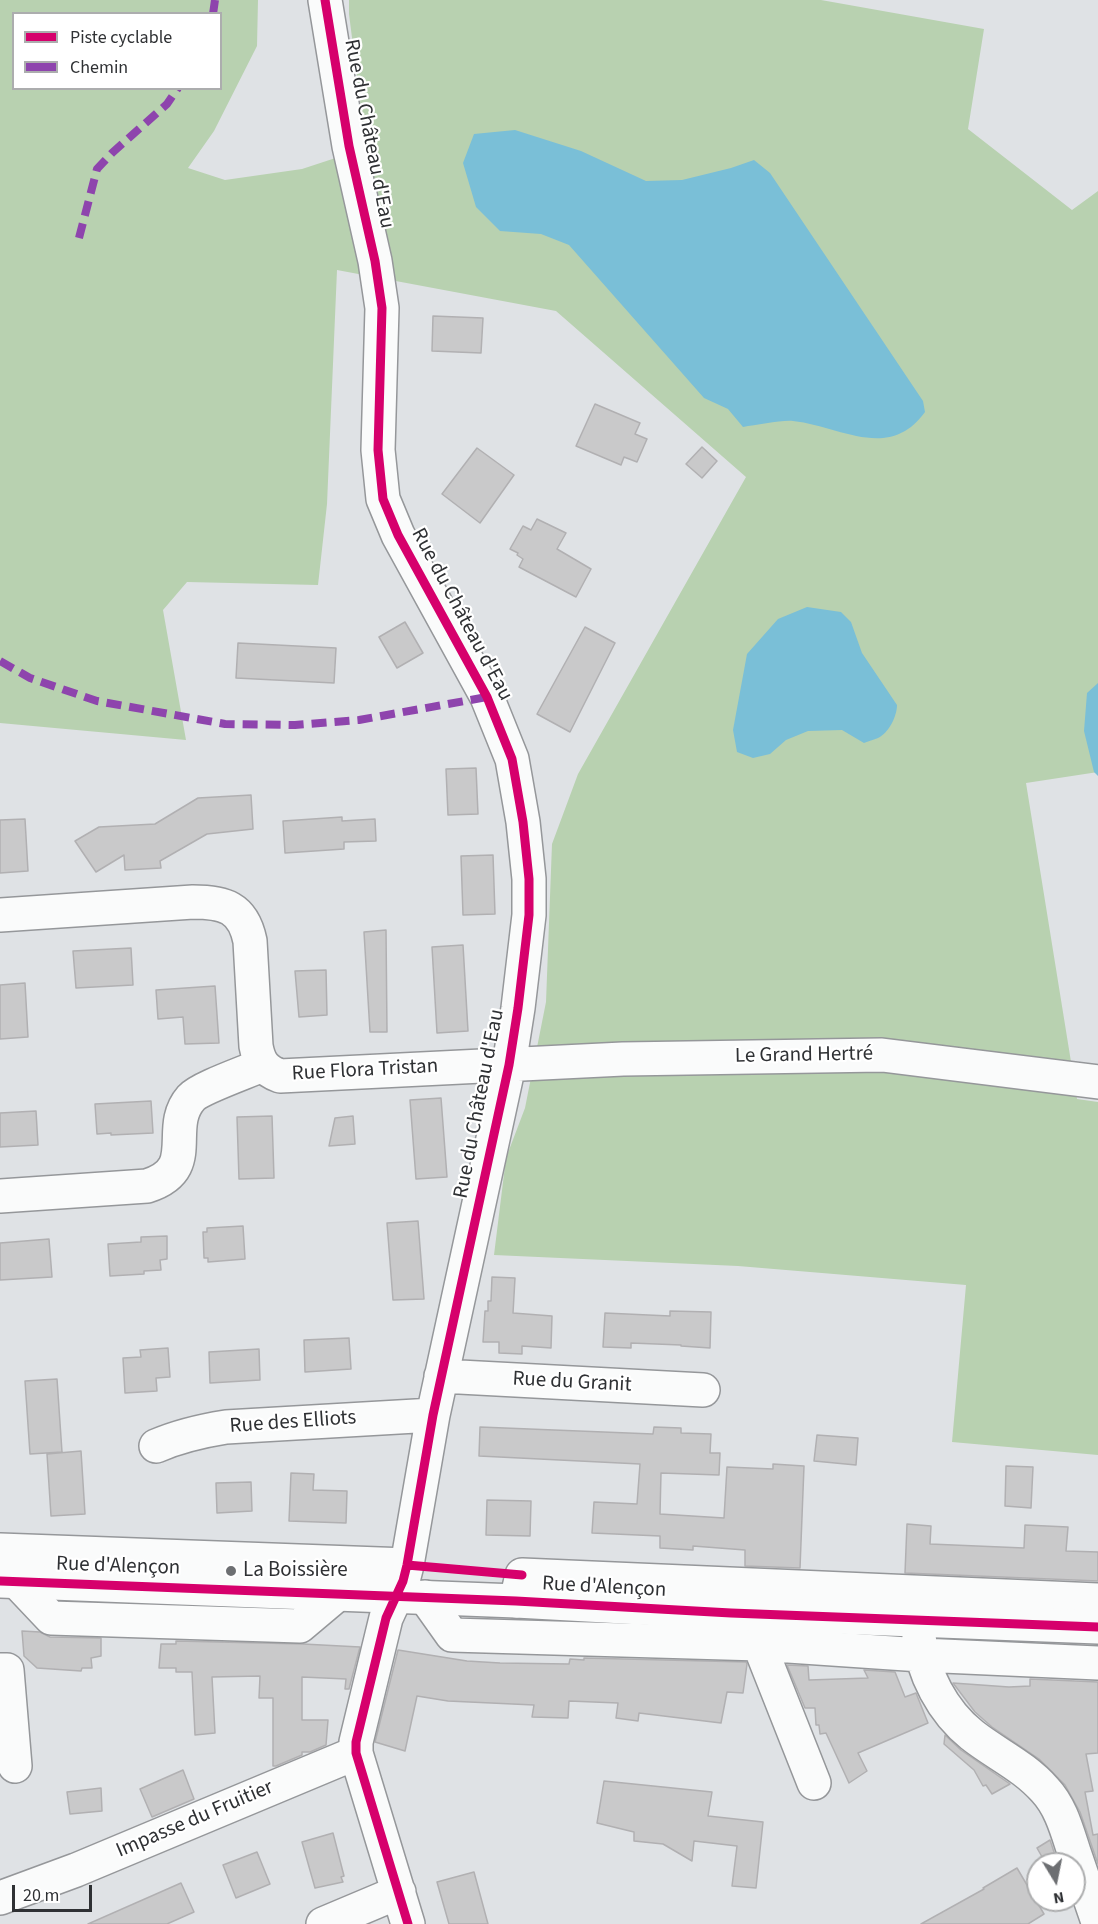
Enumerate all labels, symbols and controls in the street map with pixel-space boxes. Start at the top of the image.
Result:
legend [12,12,222,90]
text: Piste cyclable [70,25,172,50]
street label: Rue du Château d'Eau [337,37,399,231]
text: Chemin [70,55,128,80]
street label: Rue du Château d'Eau [405,524,517,706]
street label: Rue du Château d'Eau [449,1007,511,1201]
street label: Le Grand Hertré [735,1042,873,1070]
street label: Rue Flora Tristan [291,1055,439,1087]
street label: Rue du Granit [512,1367,632,1399]
street label: Rue des Elliots [229,1406,357,1440]
street label: Rue d'Alençon [55,1552,181,1582]
place label: La Boissière [243,1558,348,1584]
marker: La Boissière [224,1564,238,1578]
street label: Rue d'Alençon [541,1572,667,1604]
street label: Impasse du Fruitier [113,1776,277,1864]
north arrow [1026,1852,1086,1912]
scale bar [15,1873,94,1911]
text: 20 m [23,1883,59,1908]
text: N [1052,1886,1066,1910]

